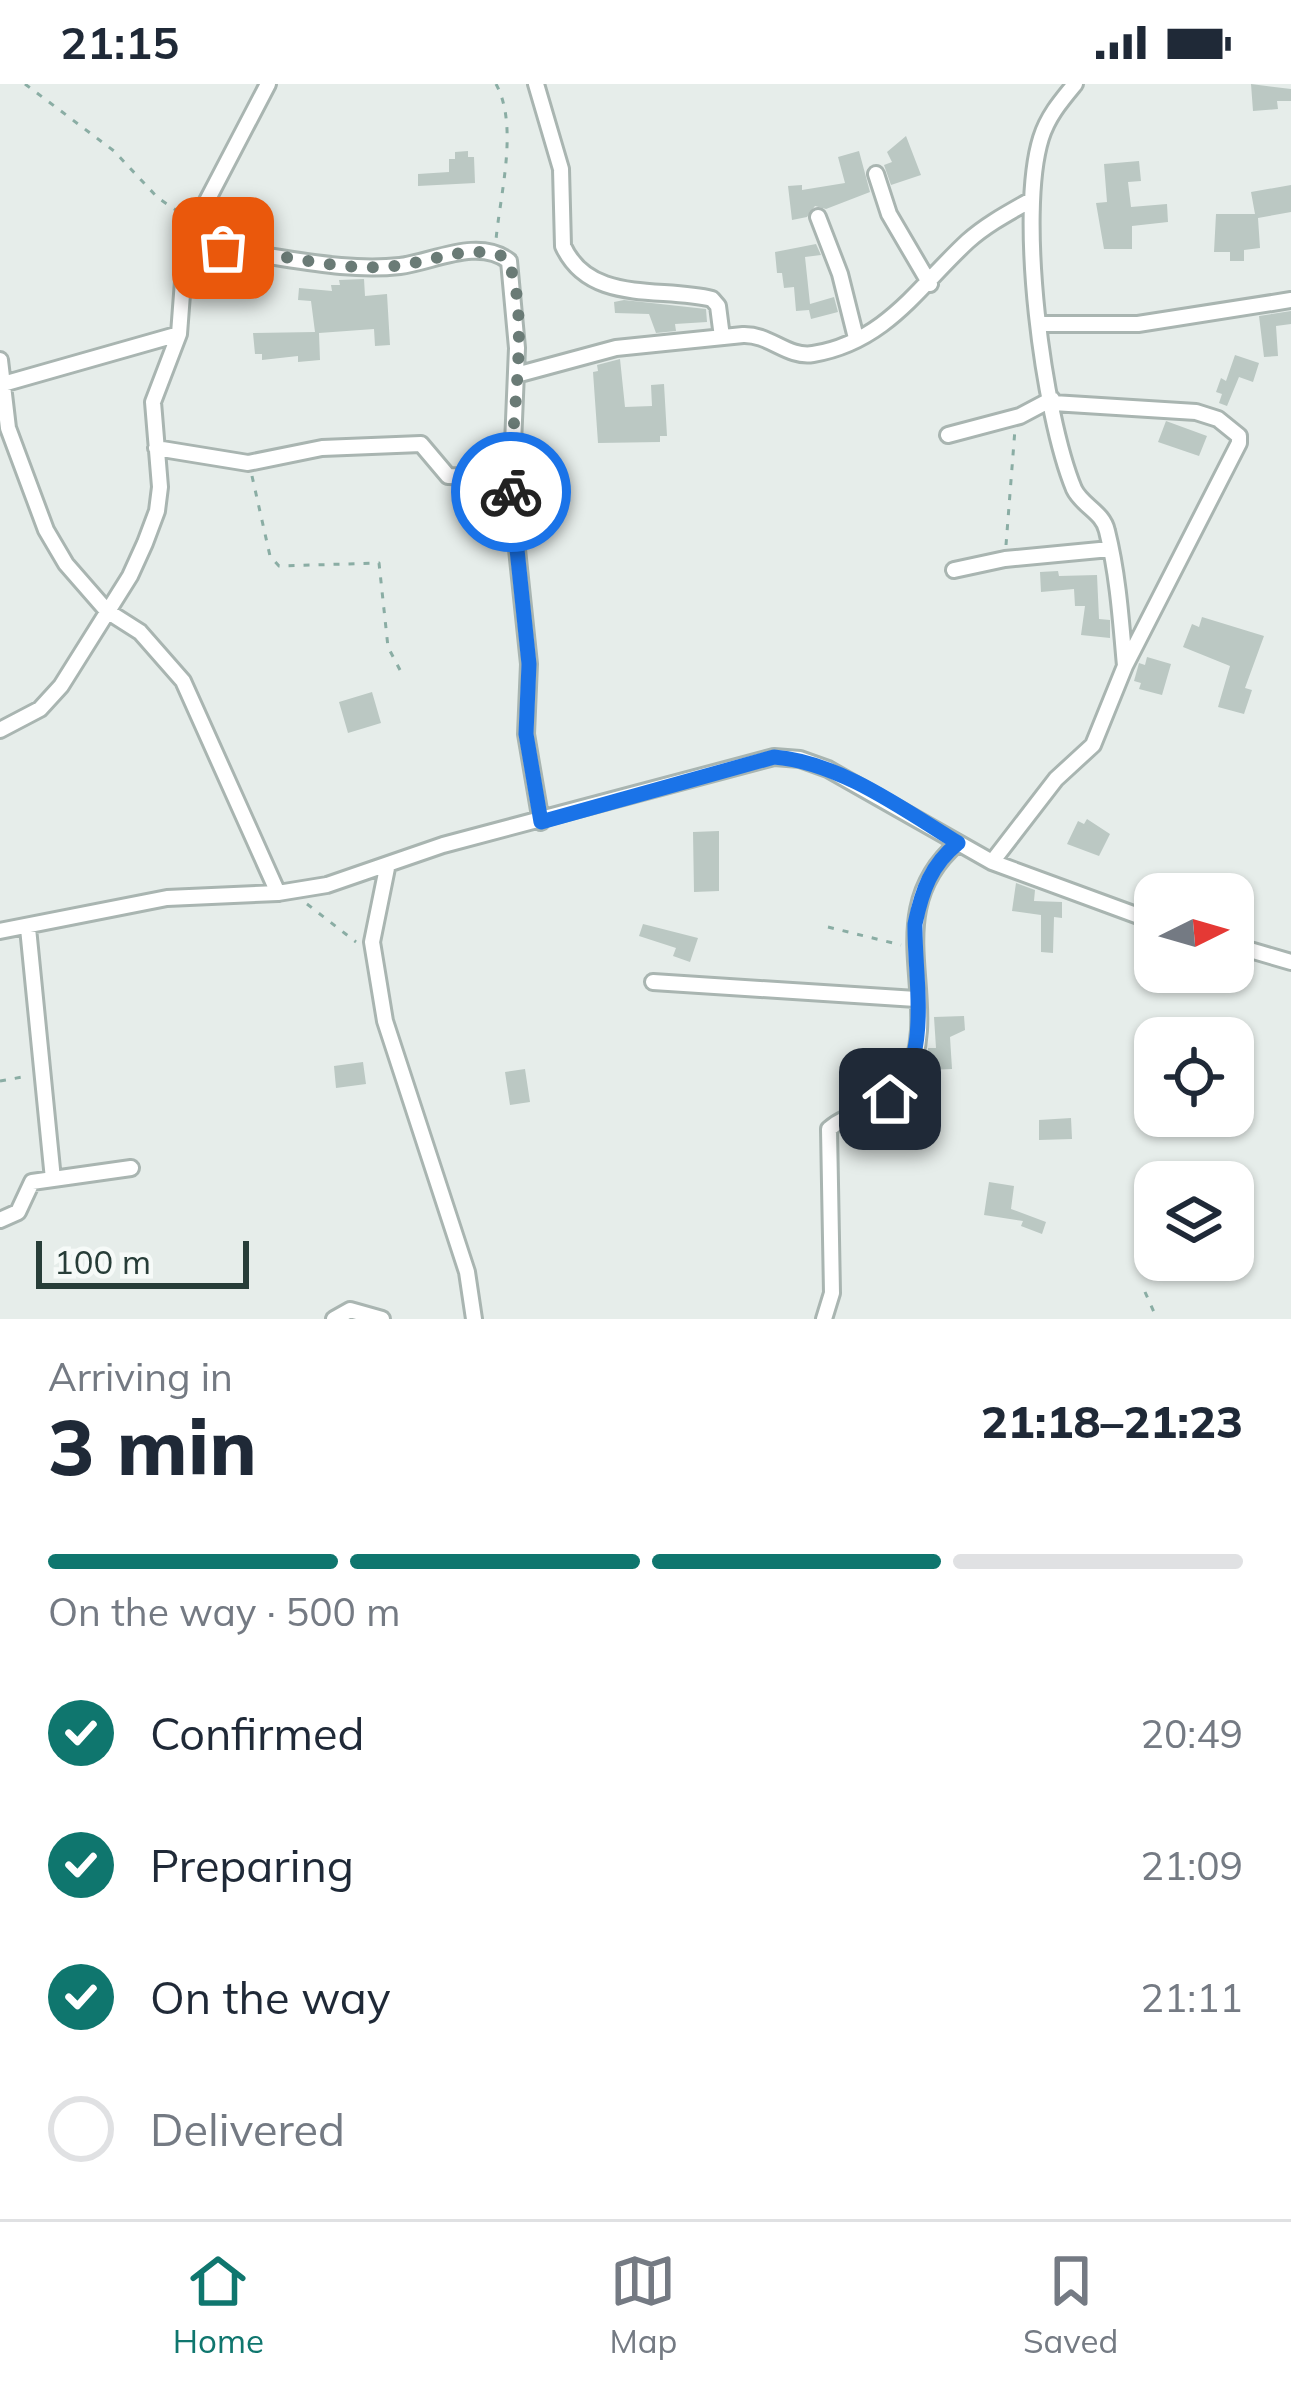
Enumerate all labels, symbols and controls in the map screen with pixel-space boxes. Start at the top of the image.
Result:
text: 21:15 [60,14,179,70]
pin [172,197,274,299]
icon: bag [190,215,256,281]
courier [451,432,571,552]
icon: bike [478,459,544,525]
north arrow [1134,873,1254,993]
map controls [1134,873,1254,1281]
button: locate [1134,1017,1254,1137]
pin [839,1048,941,1150]
icon: home [857,1066,923,1132]
button: layers [1134,1161,1254,1281]
scale bar [36,1235,249,1288]
text: 100 m [54,1241,151,1282]
text: Arriving in [48,1352,233,1401]
text: 21:18–21:23 [981,1393,1243,1449]
text: 3 min [48,1397,257,1495]
text: On the way · 500 m [48,1587,400,1636]
icon: check [48,1700,114,1766]
text: Confirmed [150,1705,364,1761]
text: 20:49 [1141,1709,1243,1758]
icon: check [48,1832,114,1898]
text: Preparing [150,1837,354,1893]
text: 21:09 [1141,1841,1243,1890]
icon: check [48,1964,114,2030]
text: On the way [150,1969,391,2025]
text: 21:11 [1141,1973,1243,2022]
text: Delivered [150,2101,345,2157]
tab: Home [173,2248,264,2361]
tab: Map [609,2248,677,2361]
tab: Saved [1023,2248,1118,2361]

